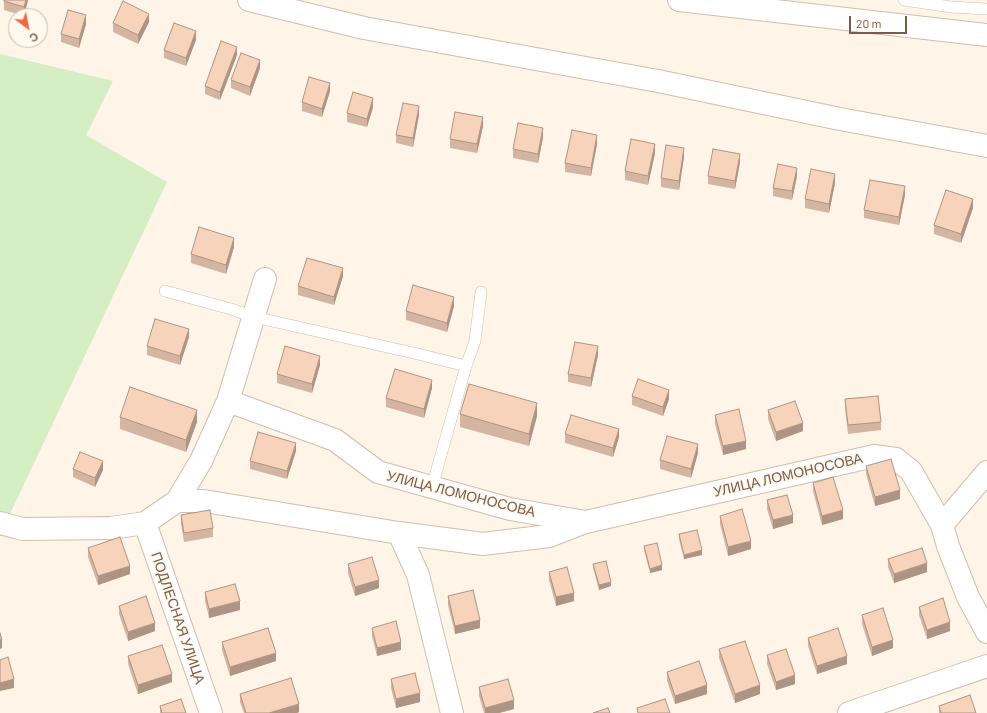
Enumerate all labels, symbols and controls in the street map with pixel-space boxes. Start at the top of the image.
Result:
north arrow [8,8,48,48]
scale bar [851,8,909,34]
text: 20 m [856,16,882,30]
text: С [27,30,41,45]
street label: УЛИЦА ЛОМОНОСОВА [712,450,864,500]
street label: УЛИЦА ЛОМОНОСОВА [385,467,537,521]
street label: ПОДЛЕСНАЯ УЛИЦА [148,550,208,686]

